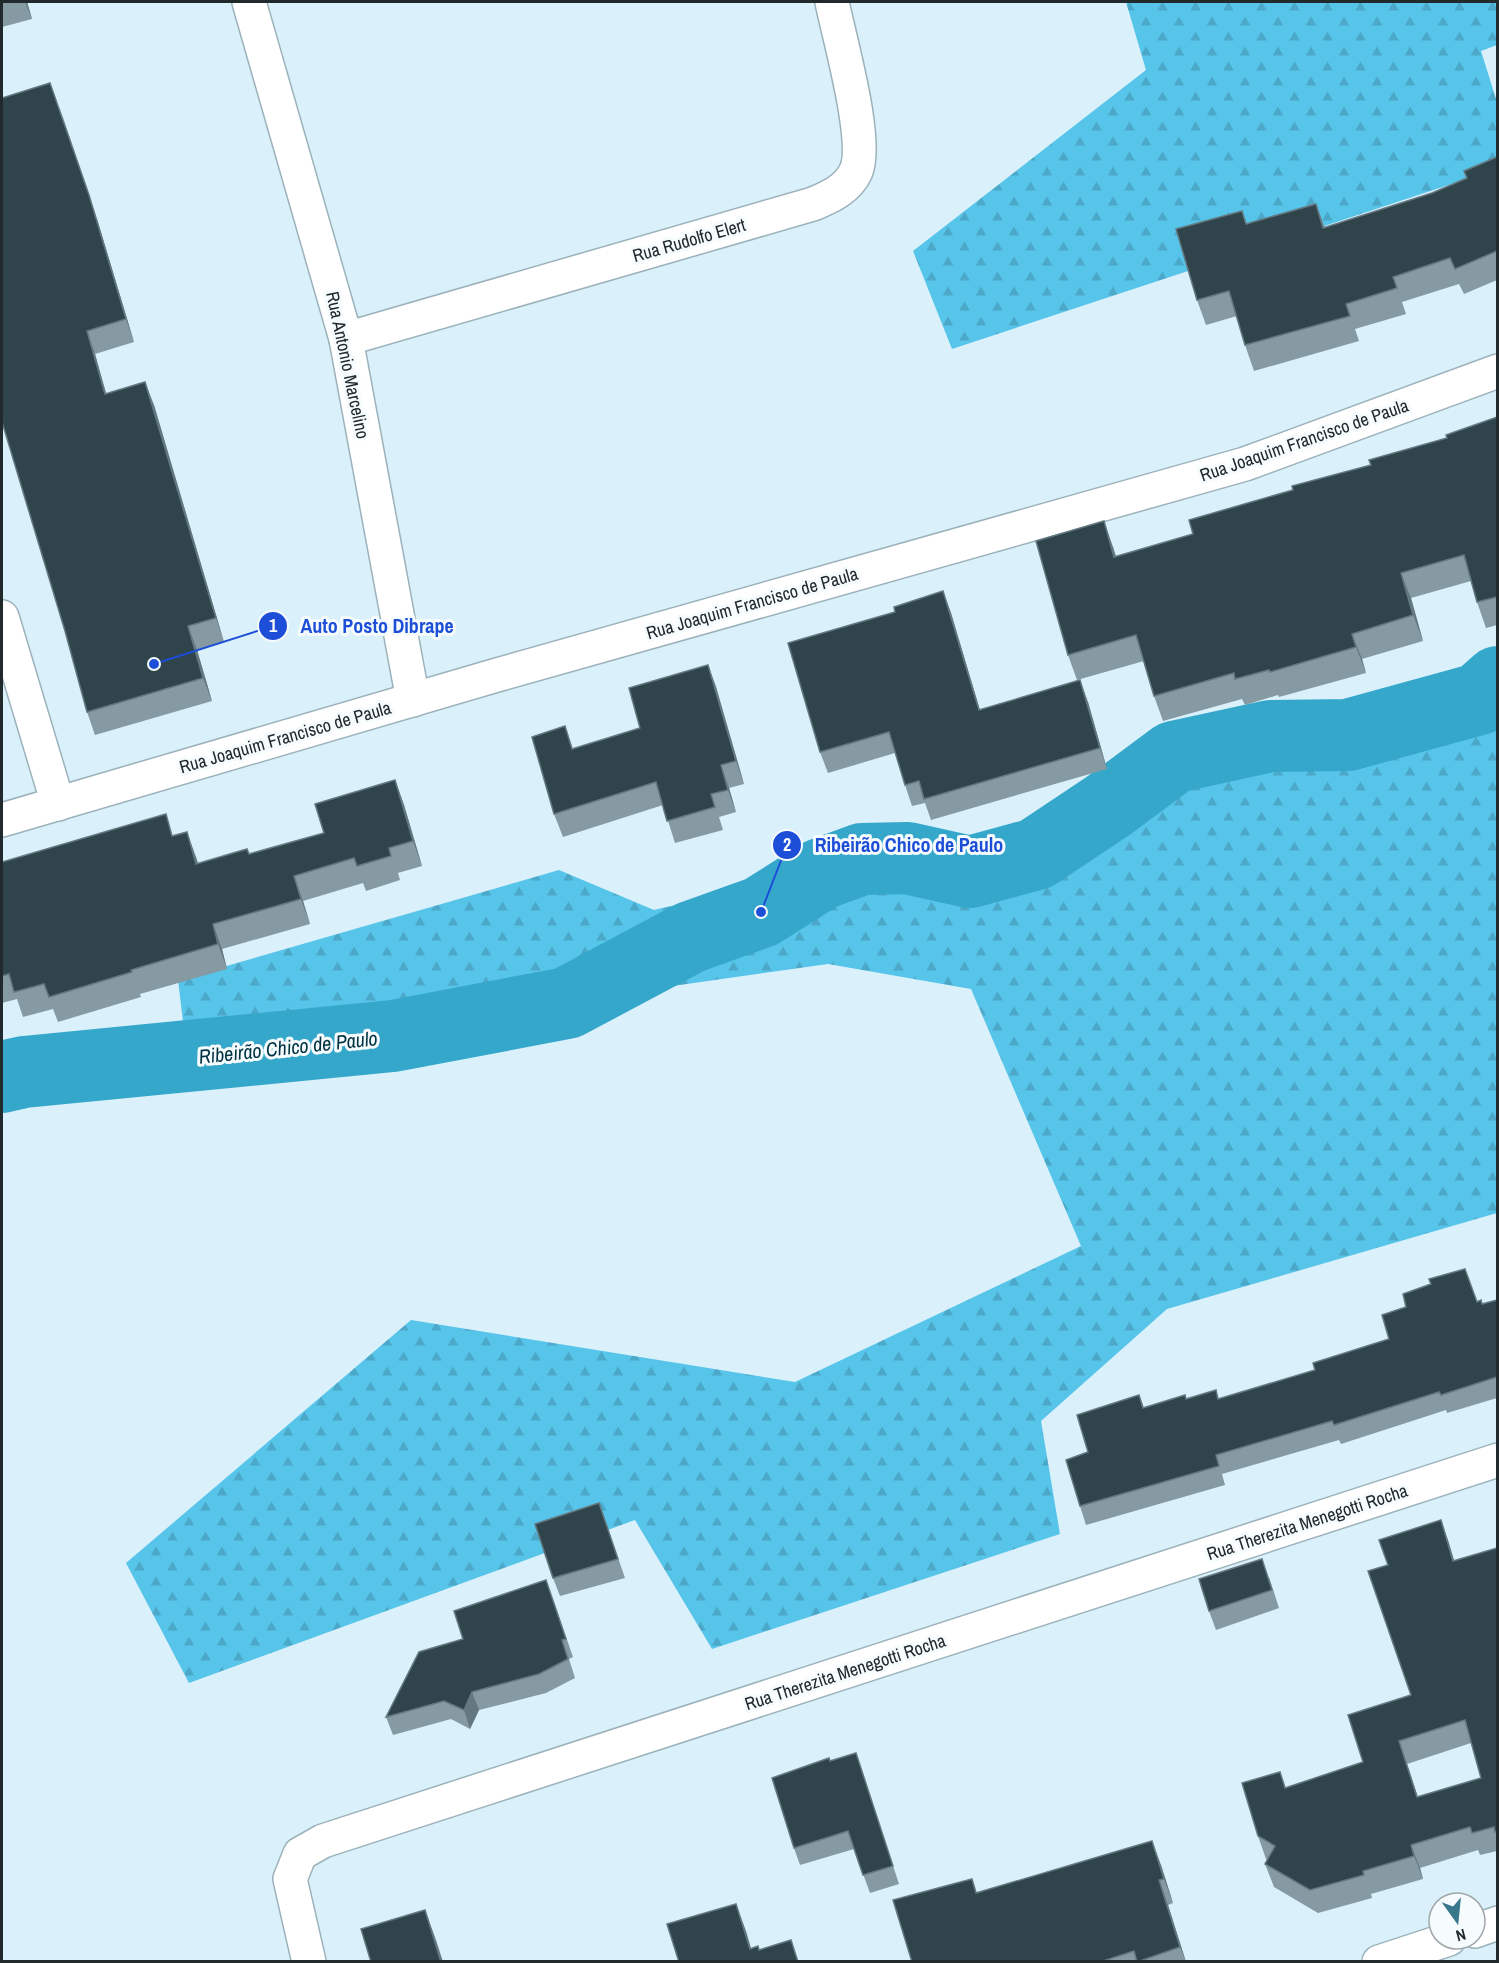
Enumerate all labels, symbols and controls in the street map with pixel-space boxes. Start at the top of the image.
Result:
street label: Rua Rudolfo Elert [630,212,748,268]
street label: Rua Antonio Marcelino [320,289,376,441]
street label: Rua Joaquim Francisco de Paula [1196,393,1412,487]
street label: Rua Joaquim Francisco de Paula [643,561,861,645]
callout: Auto Posto Dibrape [258,607,465,645]
text: Auto Posto Dibrape [300,612,454,639]
text: 1 [269,613,278,638]
street label: Rua Joaquim Francisco de Paula [176,695,394,779]
callout: Ribeirão Chico de Paulo [772,826,1015,864]
text: Ribeirão Chico de Paulo [815,831,1003,858]
text: 2 [783,832,791,857]
water label: Ribeirão Chico de Paulo [197,1024,379,1070]
street label: Rua Therezita Menegotti Rocha [1203,1478,1411,1566]
street label: Rua Therezita Menegotti Rocha [741,1628,949,1716]
north arrow [1427,1891,1487,1951]
text: N [1453,1924,1468,1947]

